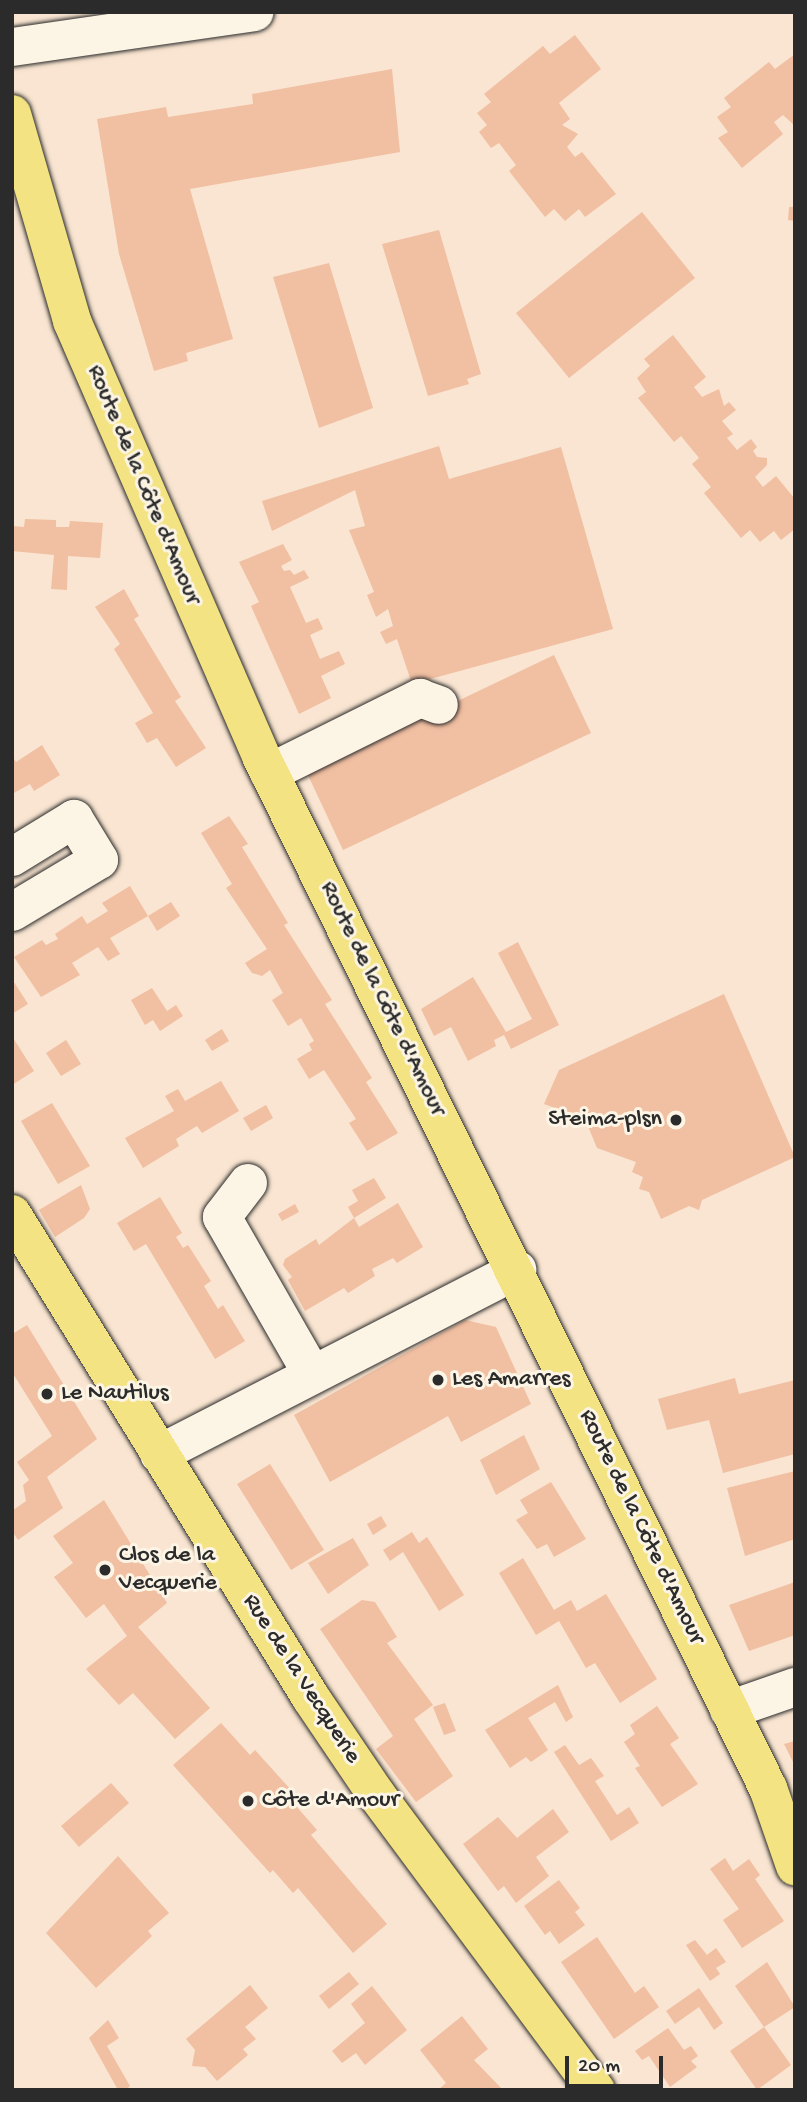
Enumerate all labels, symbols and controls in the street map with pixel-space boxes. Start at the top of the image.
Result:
street label: Route de la Côte d'Amour [79,361,207,609]
street label: Route de la Côte d'Amour [313,877,451,1121]
place label: Steima-plsn [548,1106,662,1134]
marker: Steima-plsn [668,1112,684,1128]
place label: Les Amarres [452,1366,570,1394]
marker: Les Amarres [430,1372,446,1388]
place label: Le Nautilus [61,1380,168,1408]
marker: Le Nautilus [39,1386,55,1402]
street label: Route de la Côte d'Amour [572,1405,710,1649]
place label: Clos de la Vecquerie [119,1542,217,1598]
marker: Clos de la Vecquerie [97,1562,113,1578]
street label: Rue de la Vecquerie [235,1589,367,1769]
place label: Côte d'Amour [262,1787,399,1815]
marker: Côte d'Amour [240,1793,256,1809]
scale bar [569,2042,667,2086]
text: 20 m [578,2055,620,2080]

